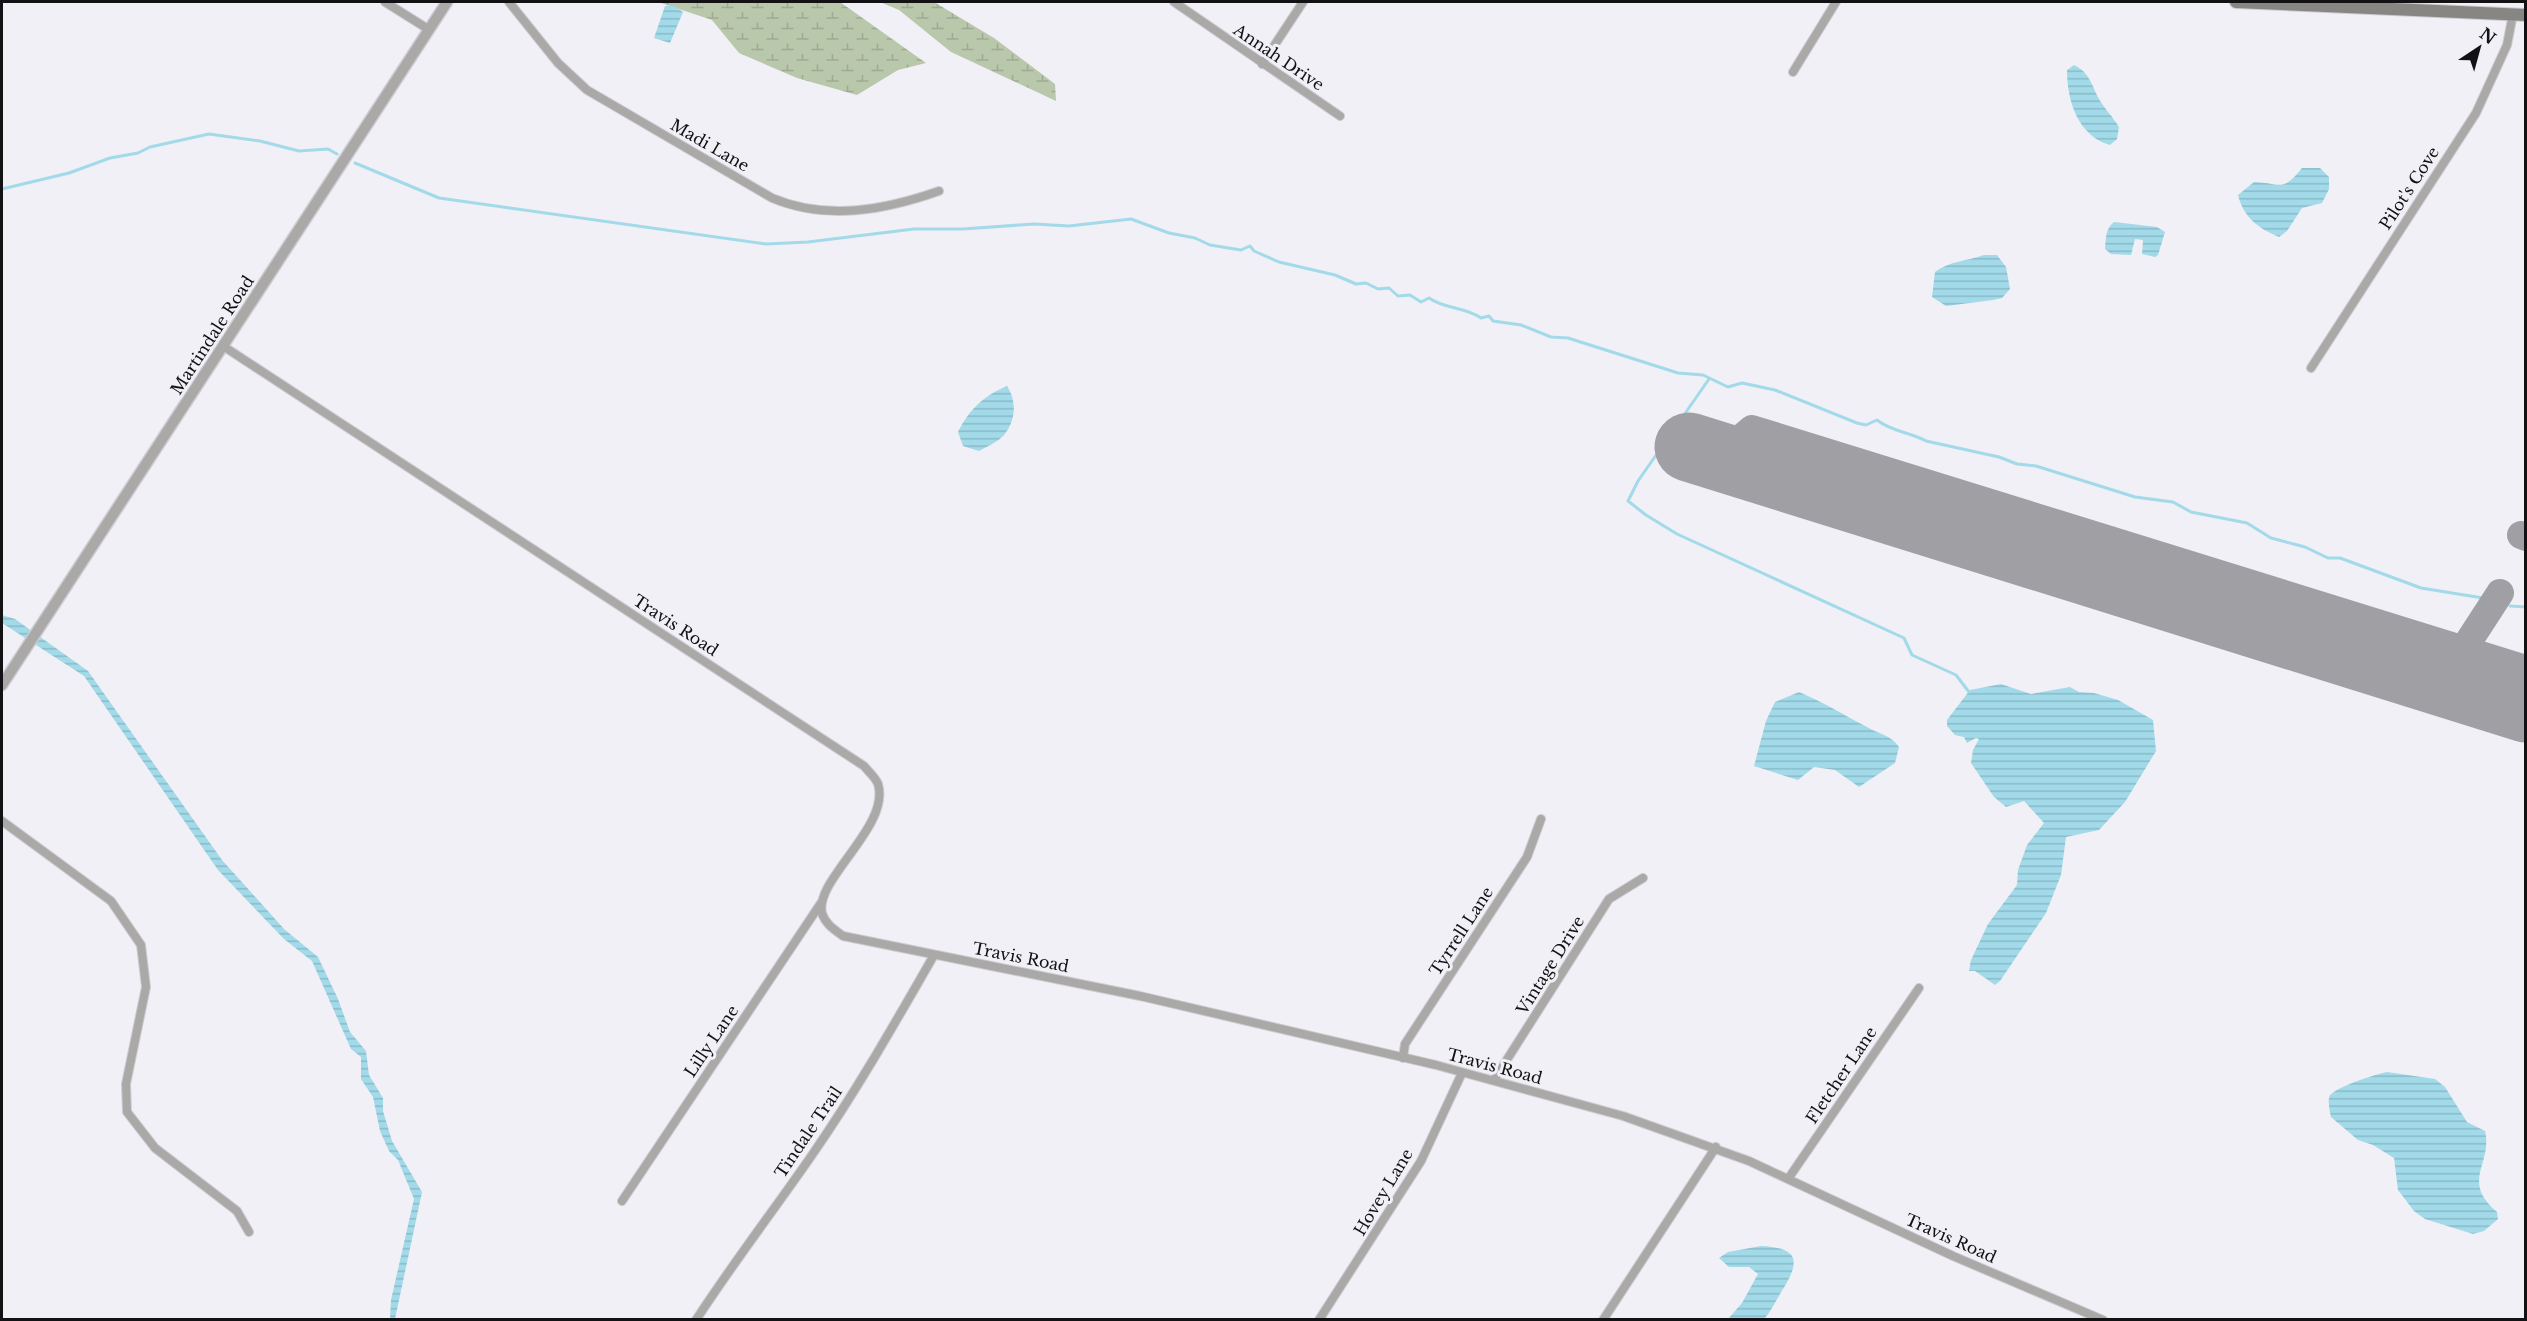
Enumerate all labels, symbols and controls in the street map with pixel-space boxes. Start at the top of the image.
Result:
north arrow [2449,18,2509,78]
street label: Annah Drive [1229,19,1328,95]
text: N [2476,23,2500,48]
street label: Madi Lane [667,114,753,176]
street label: Pilot's Cove [2375,143,2443,233]
street label: Martindale Road [166,272,258,398]
street label: Travis Road [630,590,723,660]
street label: Tyrrell Lane [1425,883,1497,979]
street label: Vintage Drive [1511,912,1588,1019]
street label: Travis Road [971,938,1071,976]
street label: Lilly Lane [680,1001,742,1081]
street label: Fletcher Lane [1801,1023,1881,1127]
street label: Travis Road [1445,1044,1545,1088]
street label: Tindale Trail [770,1083,846,1181]
street label: Hovey Lane [1349,1145,1417,1239]
street label: Travis Road [1902,1209,2000,1267]

